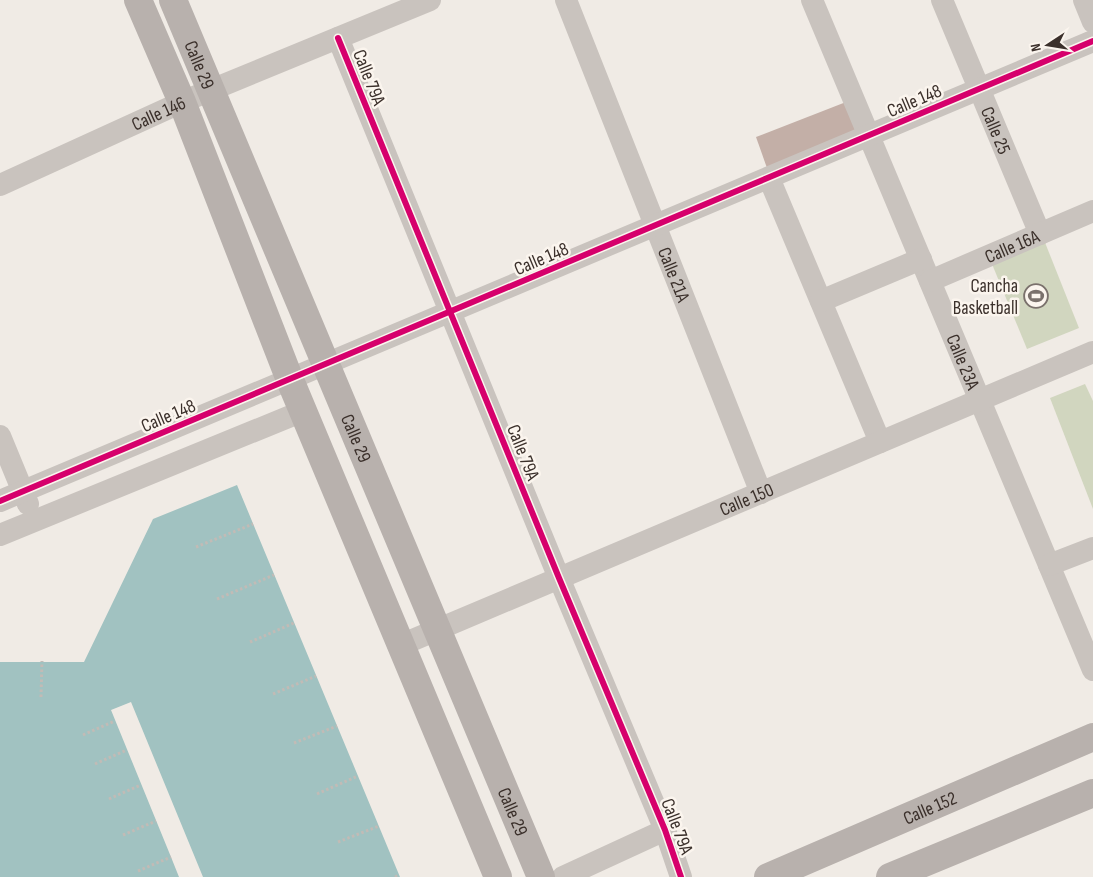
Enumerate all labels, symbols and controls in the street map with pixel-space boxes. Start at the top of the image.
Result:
north arrow [1023,20,1073,70]
street label: Calle 29 [178,38,219,93]
text: N [1027,42,1045,53]
street label: Calle 79A [347,46,390,110]
street label: Calle 148 [884,80,945,123]
street label: Calle 146 [128,92,190,136]
street label: Calle 25 [975,103,1015,158]
street label: Calle 16A [982,225,1044,269]
street label: Calle 148 [511,238,572,281]
street label: Calle 21A [652,244,695,306]
place label: Cancha Basketball [953,275,1018,320]
sports icon: Cancha Basketball [1023,283,1049,309]
street label: Calle 23A [940,331,984,394]
street label: Calle 148 [138,395,199,438]
street label: Calle 29 [335,411,376,466]
street label: Calle 79A [501,421,544,485]
street label: Calle 150 [716,479,778,522]
street label: Calle 29 [492,784,532,840]
street label: Calle 152 [900,787,961,830]
street label: Calle 79A [655,795,698,859]

